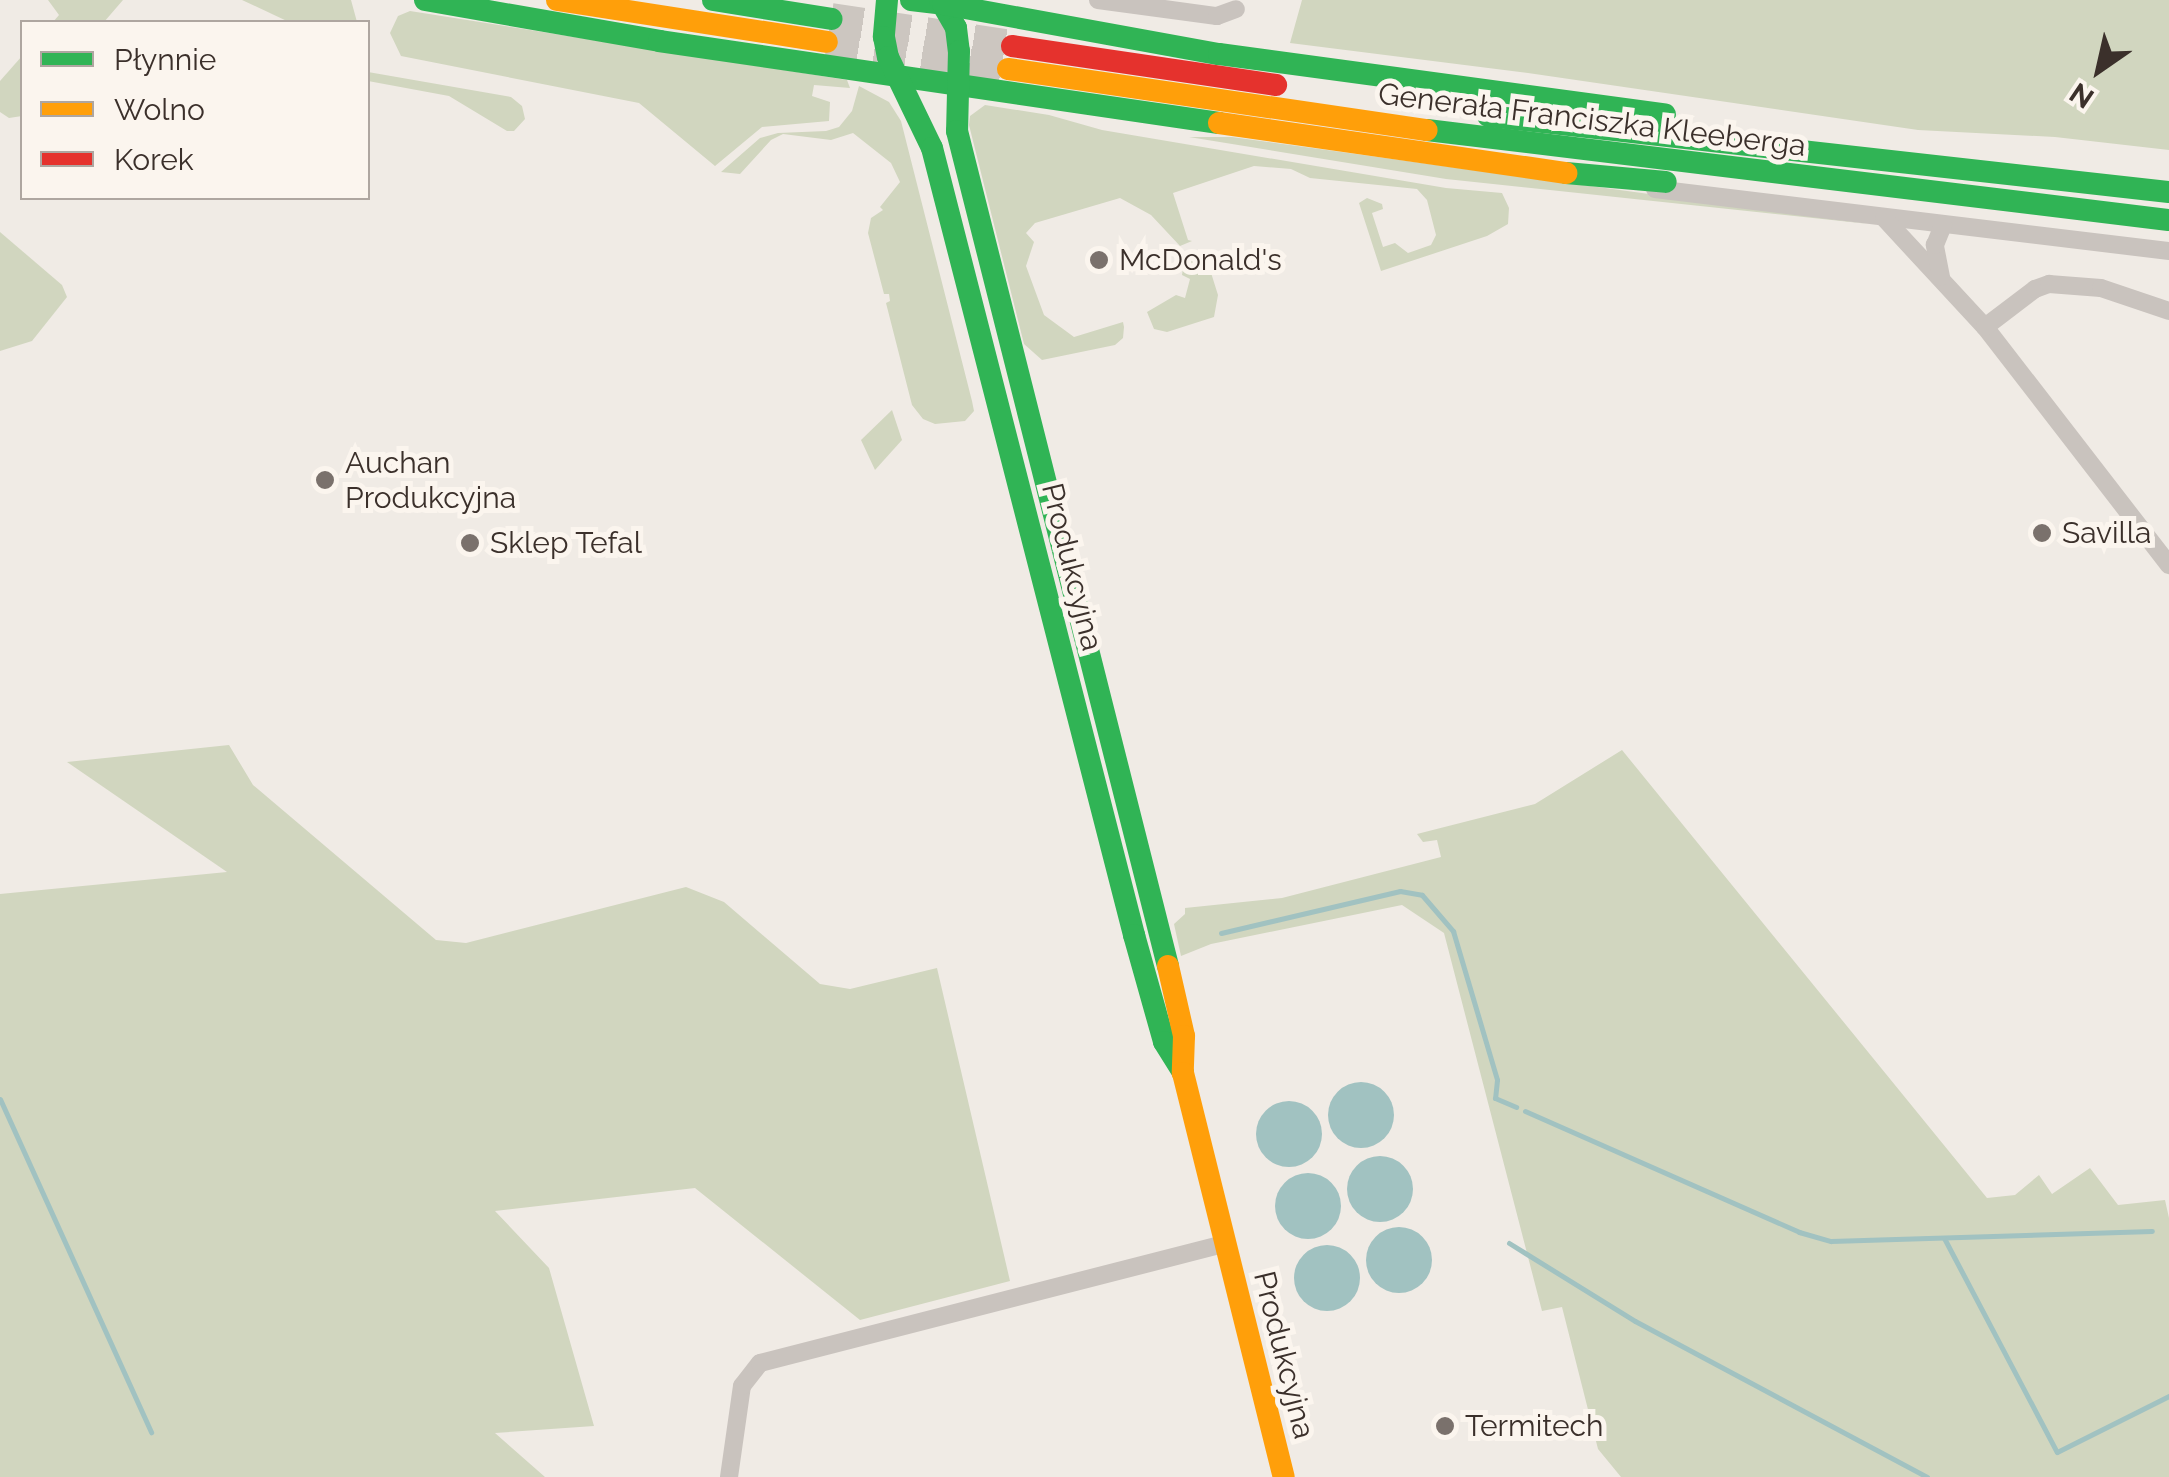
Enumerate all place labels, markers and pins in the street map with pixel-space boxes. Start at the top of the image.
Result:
place label: McDonald's [1119,242,1282,278]
marker: McDonald's [1088,249,1110,271]
place label: Auchan Produkcyjna [345,445,516,516]
marker: Auchan Produkcyjna [314,469,336,491]
place label: Savilla [2062,515,2151,551]
marker: Savilla [2031,522,2053,544]
place label: Sklep Tefal [490,525,643,561]
marker: Sklep Tefal [459,532,481,554]
place label: Termitech [1465,1408,1604,1444]
marker: Termitech [1434,1415,1456,1437]

